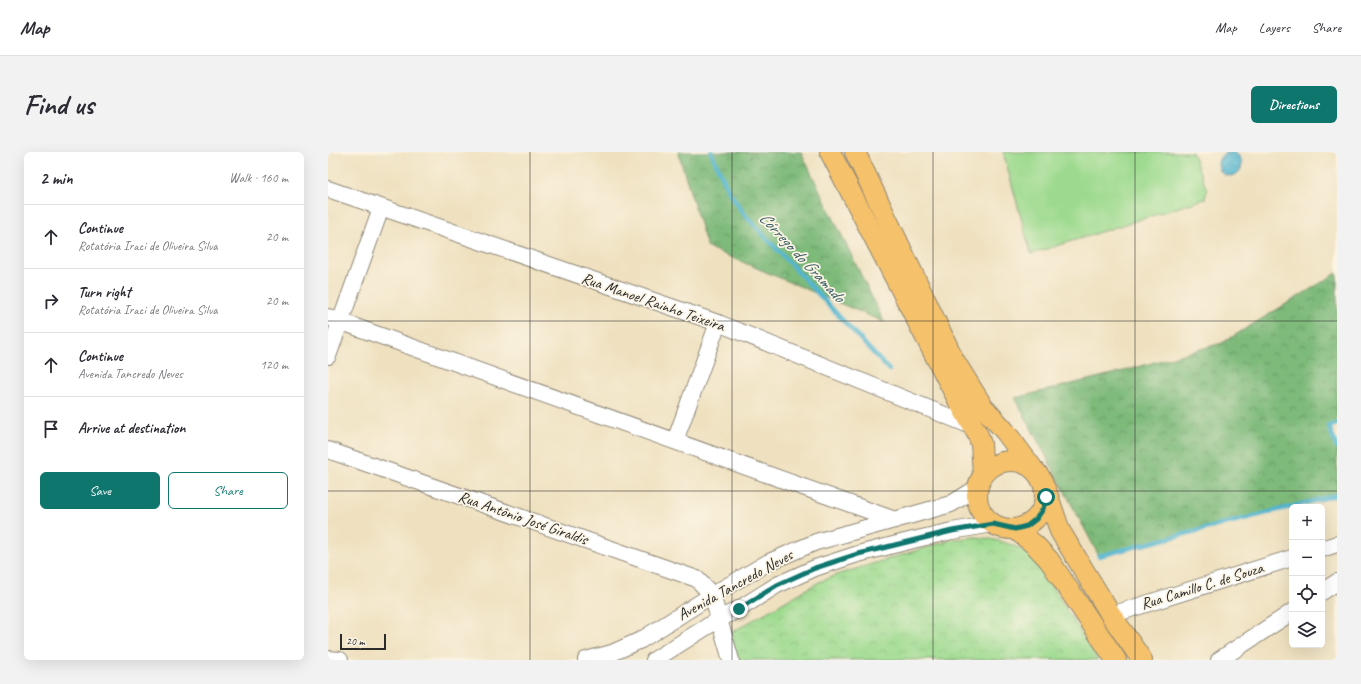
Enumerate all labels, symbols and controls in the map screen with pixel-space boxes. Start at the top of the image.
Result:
text: Map [20,16,50,40]
text: Map [1215,19,1237,36]
text: Layers [1259,19,1290,36]
text: Share [1312,19,1341,36]
button: Directions [1251,86,1337,123]
text: Find us [24,87,94,122]
text: 2 min [40,168,73,189]
text: Walk · 160 m [229,170,288,186]
water label: Córrego do Gramado [755,208,850,308]
text: Continue [78,219,123,238]
icon: ahead [40,226,62,248]
text: 20 m [266,229,288,245]
text: Rotatória Iraci de Oliveira Silva [78,238,217,254]
street label: Rua Manoel Rainho Teixeira [579,268,728,336]
text: Turn right [78,283,131,302]
icon: right [40,290,62,312]
text: 20 m [266,293,288,309]
text: Rotatória Iraci de Oliveira Silva [78,302,217,318]
text: Continue [78,347,123,366]
icon: ahead [40,354,62,376]
text: 120 m [260,357,288,373]
text: Avenida Tancredo Neves [78,366,183,382]
icon: arrive [40,418,62,440]
text: Arrive at destination [78,419,185,438]
button: Save [40,472,160,509]
button: Share [168,472,288,509]
street label: Rua Antônio José Giraldis [456,486,592,550]
route start [1037,488,1055,506]
map controls [1289,504,1325,648]
button: + [1289,504,1325,540]
button: − [1289,540,1325,576]
street label: Avenida Tancredo Neves [674,544,797,625]
street label: Rua Camillo C. de Souza [1138,558,1267,614]
button: locate [1289,576,1325,612]
route end [730,600,748,618]
button: layers [1289,612,1325,648]
scale bar [340,632,386,651]
text: 20 m [346,634,365,648]

